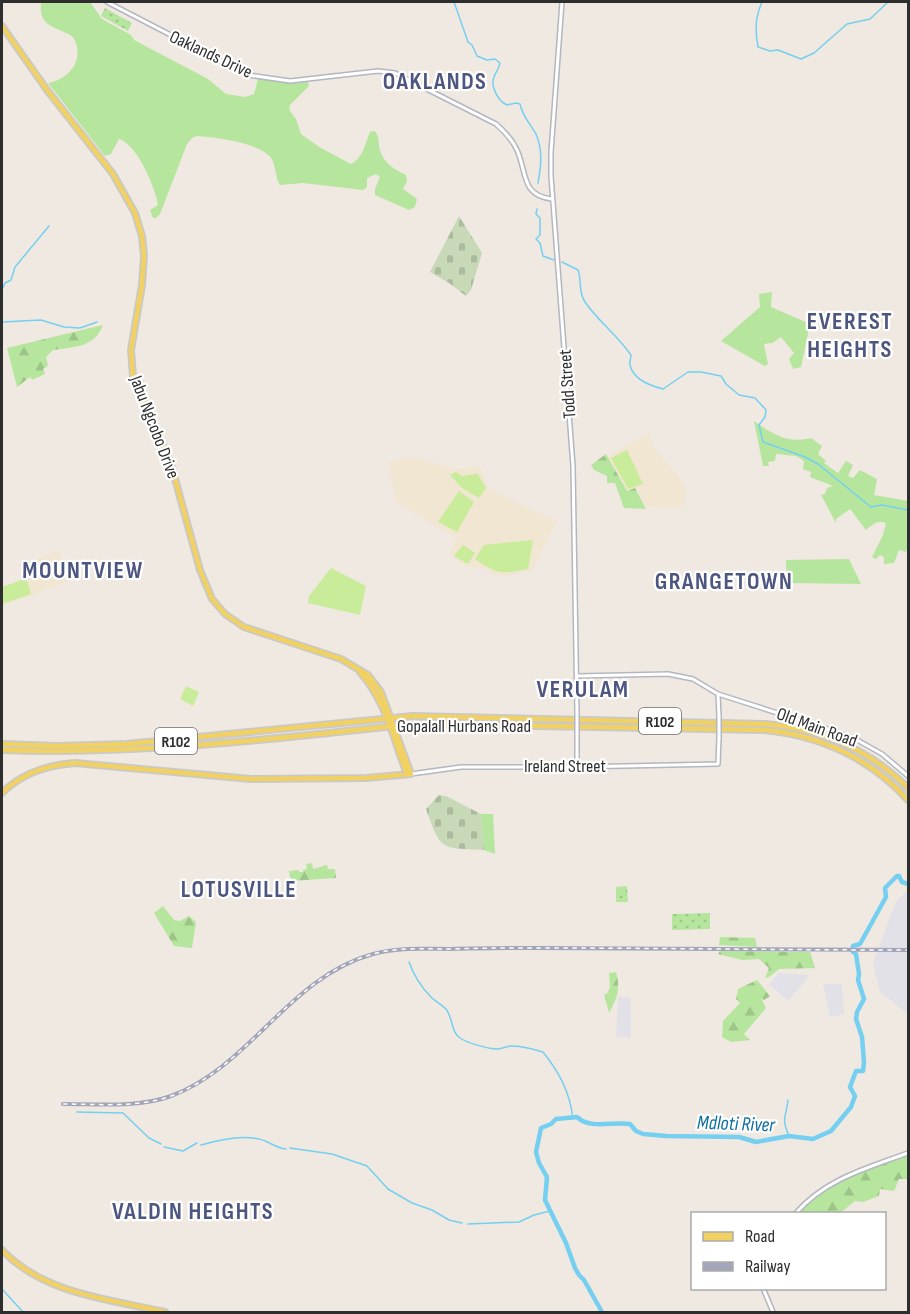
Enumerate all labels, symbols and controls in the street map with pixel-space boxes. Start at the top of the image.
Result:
street label: Oaklands Drive [166,26,255,83]
district label: OAKLANDS [383,67,487,96]
district label: EVEREST HEIGHTS [807,307,893,364]
street label: Todd Street [555,348,580,419]
street label: Jabu Ngcobo Drive [125,372,184,482]
district label: MOUNTVIEW [22,556,144,585]
district label: GRANGETOWN [655,567,793,596]
district label: VERULAM [536,675,630,704]
street label: Old Main Road [774,703,860,752]
road number: R102 [639,708,681,734]
street label: Gopalall Hurbans Road [397,716,531,737]
road number: R102 [155,728,197,754]
street label: Ireland Street [524,756,607,777]
district label: LOTUSVILLE [181,875,297,904]
water label: Mdloti River [697,1111,777,1137]
district label: VALDIN HEIGHTS [112,1197,274,1226]
legend [691,1212,886,1290]
text: Road [745,1226,775,1247]
text: Railway [745,1256,790,1277]

